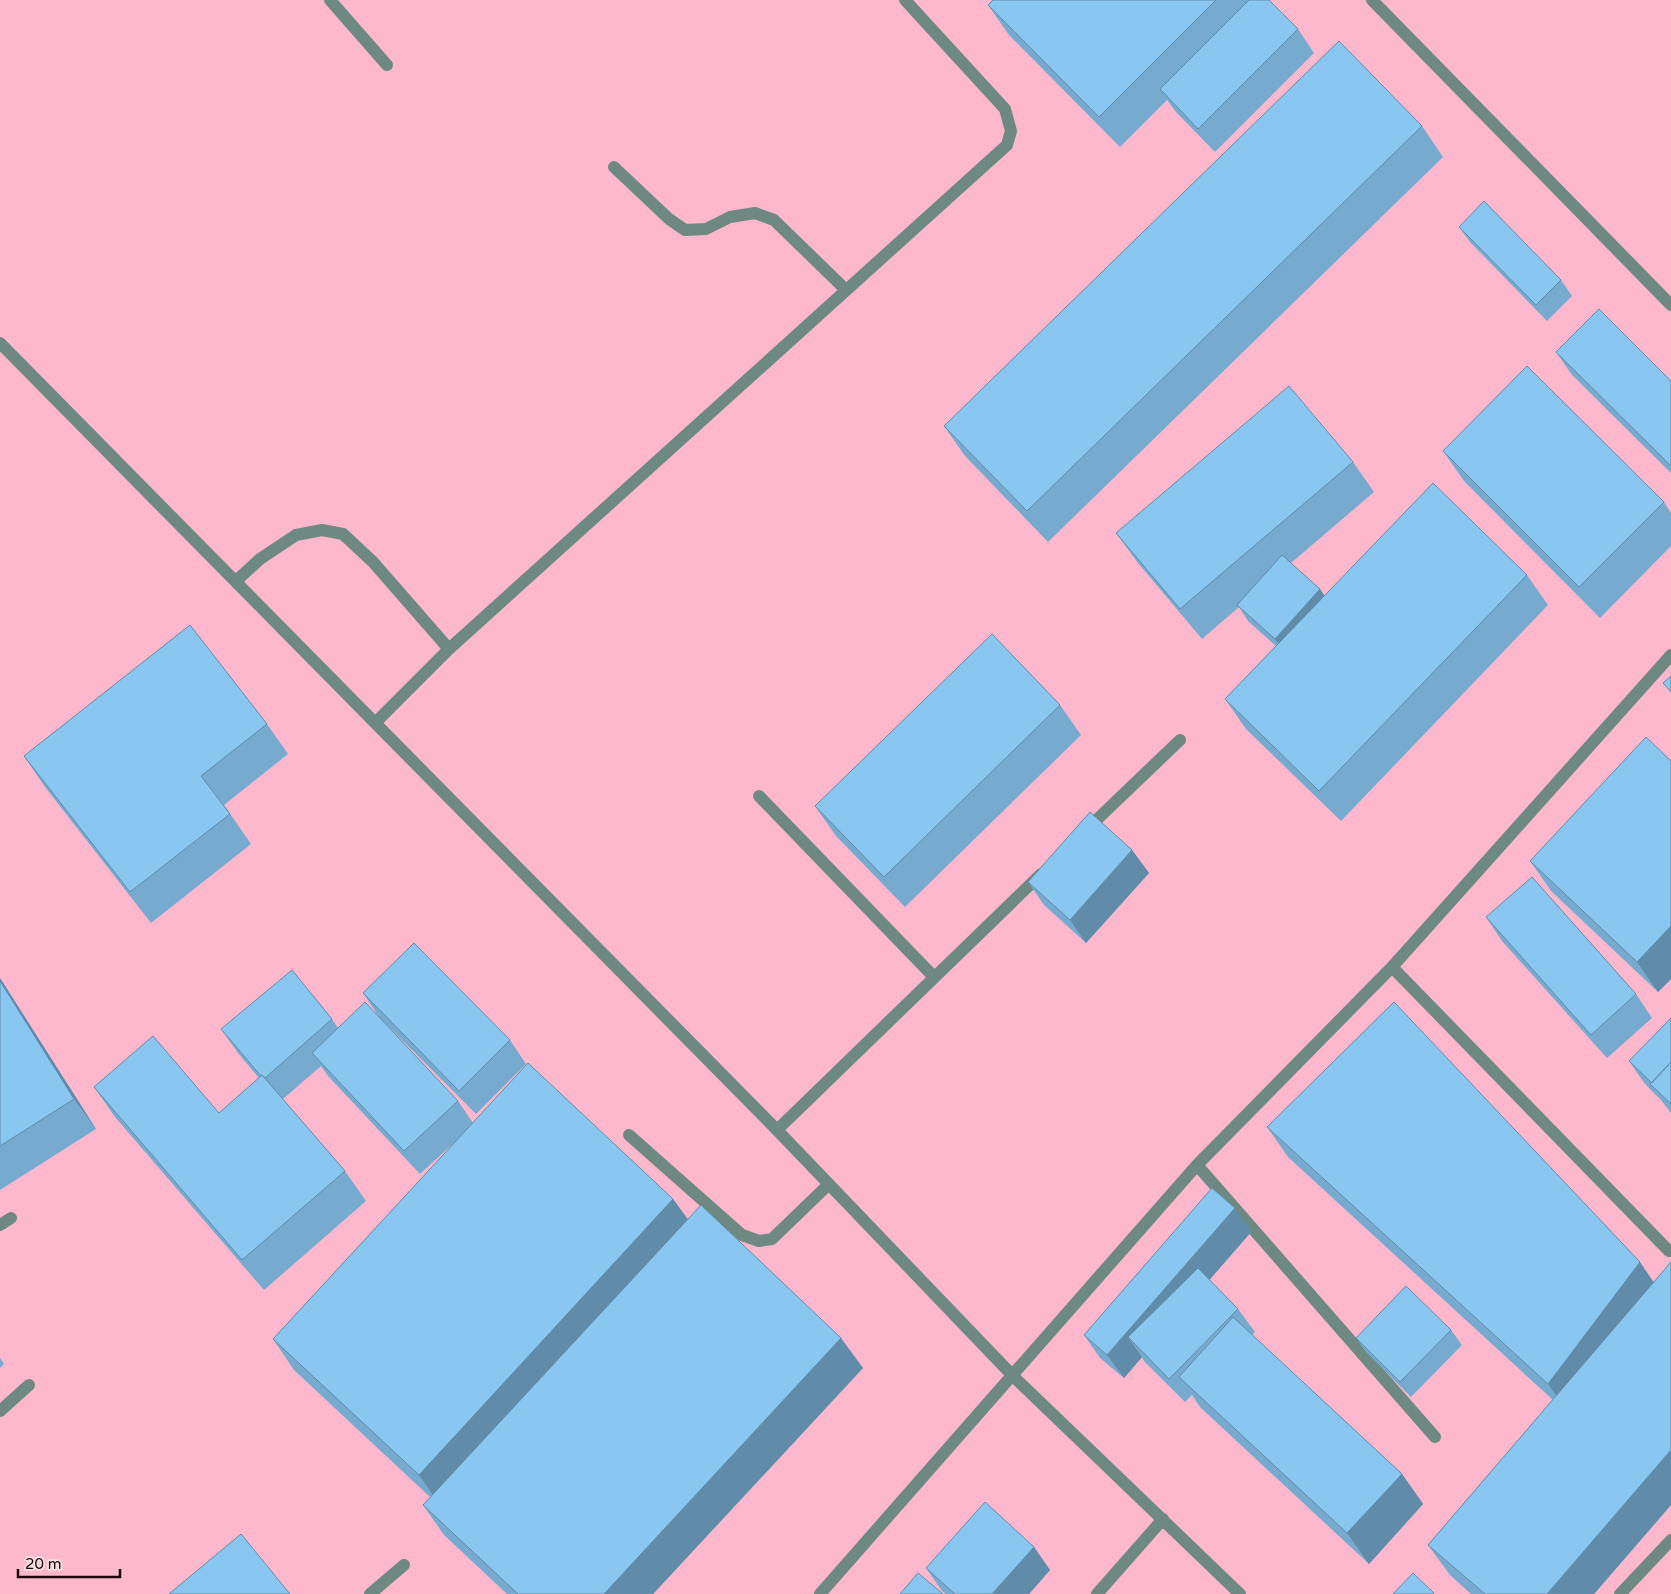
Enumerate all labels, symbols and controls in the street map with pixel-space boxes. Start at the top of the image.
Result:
scale bar [18,1546,120,1578]
text: 20 m [25,1555,62,1573]

